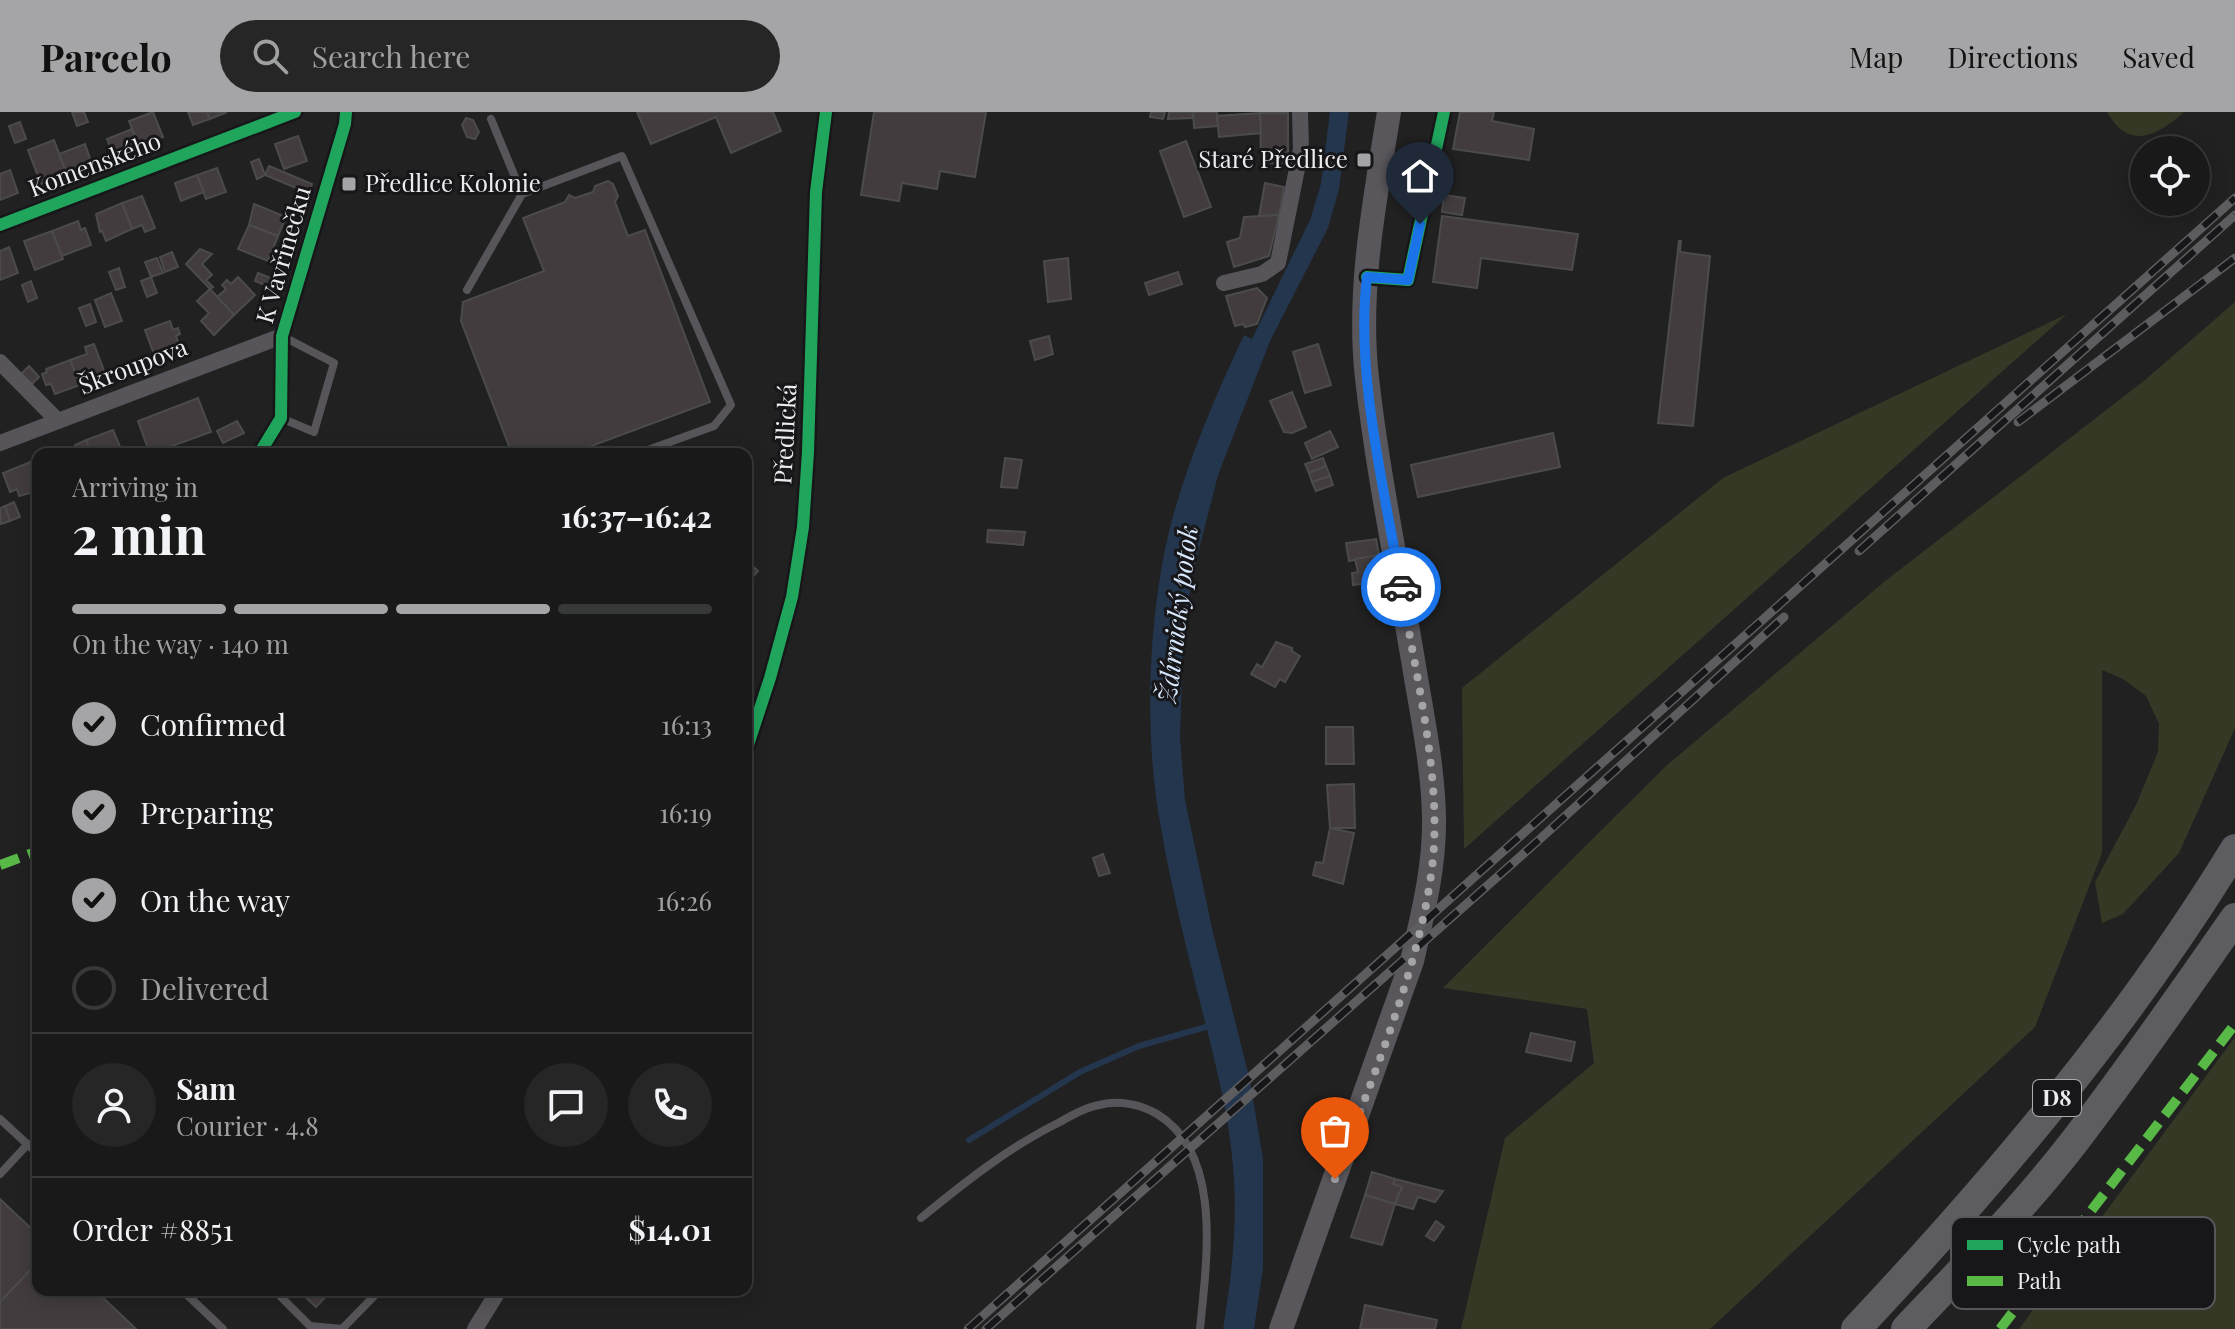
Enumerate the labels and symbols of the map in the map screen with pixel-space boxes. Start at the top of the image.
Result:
street label: Komenského [24,123,165,203]
place label: Staré Předlice [1198,142,1348,174]
pin [1386,142,1454,224]
marker: Staré Předlice [1355,151,1373,169]
place label: Předlice Kolonie [365,166,541,198]
marker: Předlice Kolonie [340,175,358,193]
street label: K Vavřinečku [247,182,317,327]
street label: Škroupova [73,330,191,400]
street label: Předlická [765,383,803,485]
water label: Ždírnický potok [1148,523,1205,706]
courier [1361,547,1441,627]
road number: D8 [2033,1080,2081,1116]
pin [1301,1097,1369,1179]
legend [1951,1217,2215,1309]
text: Cycle path [2017,1229,2121,1259]
text: Path [2017,1265,2061,1295]

